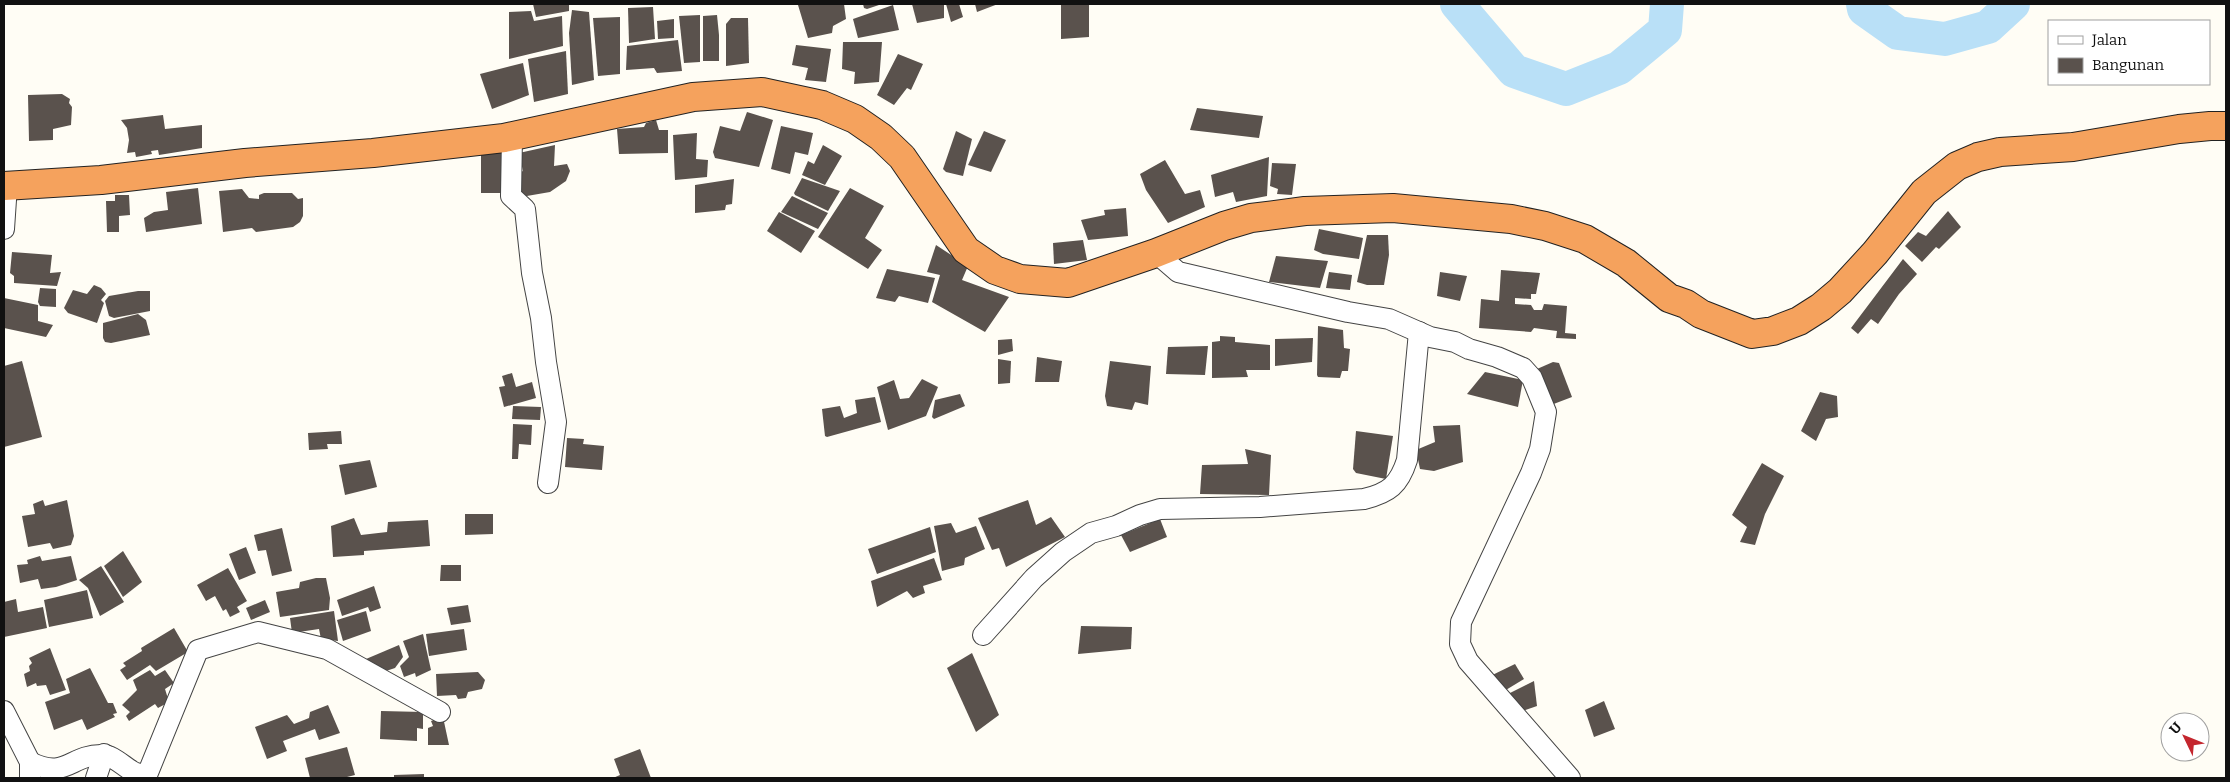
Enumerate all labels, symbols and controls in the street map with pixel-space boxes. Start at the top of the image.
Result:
legend [2048,20,2210,85]
text: Jalan [2091,31,2127,49]
text: Bangunan [2092,56,2164,74]
north arrow [2160,712,2210,762]
text: U [2166,718,2186,738]

